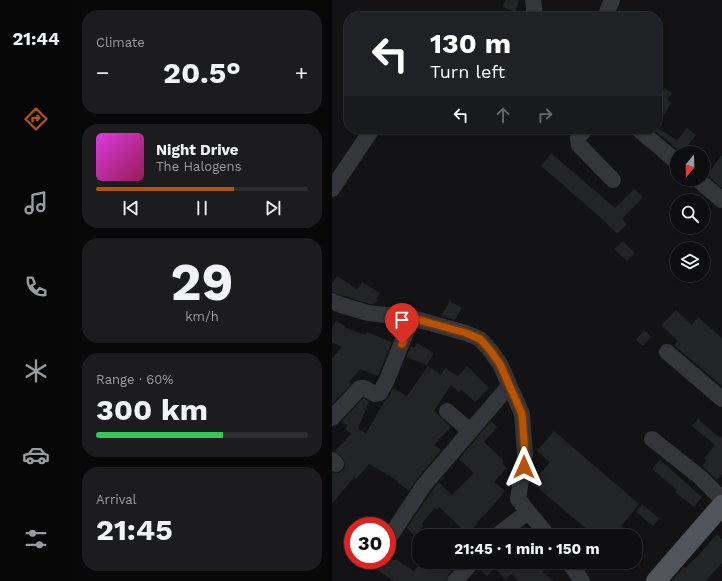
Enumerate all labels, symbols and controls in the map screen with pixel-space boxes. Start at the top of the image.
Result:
text: 130 m [430,27,511,60]
text: 21:44 [12,28,60,49]
icon: left [364,28,416,80]
text: Climate [96,35,145,50]
text: 20.5° [163,55,241,90]
text: − [96,60,109,85]
text: + [295,60,308,85]
text: Turn left [430,61,505,82]
icon: left [450,104,472,126]
icon: ahead [492,104,514,126]
icon: right [534,104,556,126]
icon: directions [22,105,50,133]
text: Night Drive [156,141,239,159]
north arrow [670,146,710,186]
map controls [670,146,710,282]
text: The Halogens [156,159,242,174]
icon: music [22,189,50,217]
button: search [670,194,710,234]
icon: previous [120,197,142,219]
icon: pause [191,197,213,219]
icon: next [262,197,284,219]
button: layers [670,242,710,282]
text: 29 [170,252,234,313]
icon: phone [22,273,50,301]
pin [385,303,419,344]
text: km/h [185,309,219,324]
icon: arrive [391,309,413,331]
icon: climate [22,357,50,385]
text: Range · 60% [96,372,173,387]
text: 300 km [96,392,208,427]
icon: car [22,441,50,469]
position arrow [503,446,545,488]
text: Arrival [96,492,137,507]
text: 21:45 [96,512,173,547]
speed limit sign: 30 [344,517,396,569]
icon: filters [22,525,50,553]
text: 21:45 · 1 min · 150 m [454,540,600,558]

